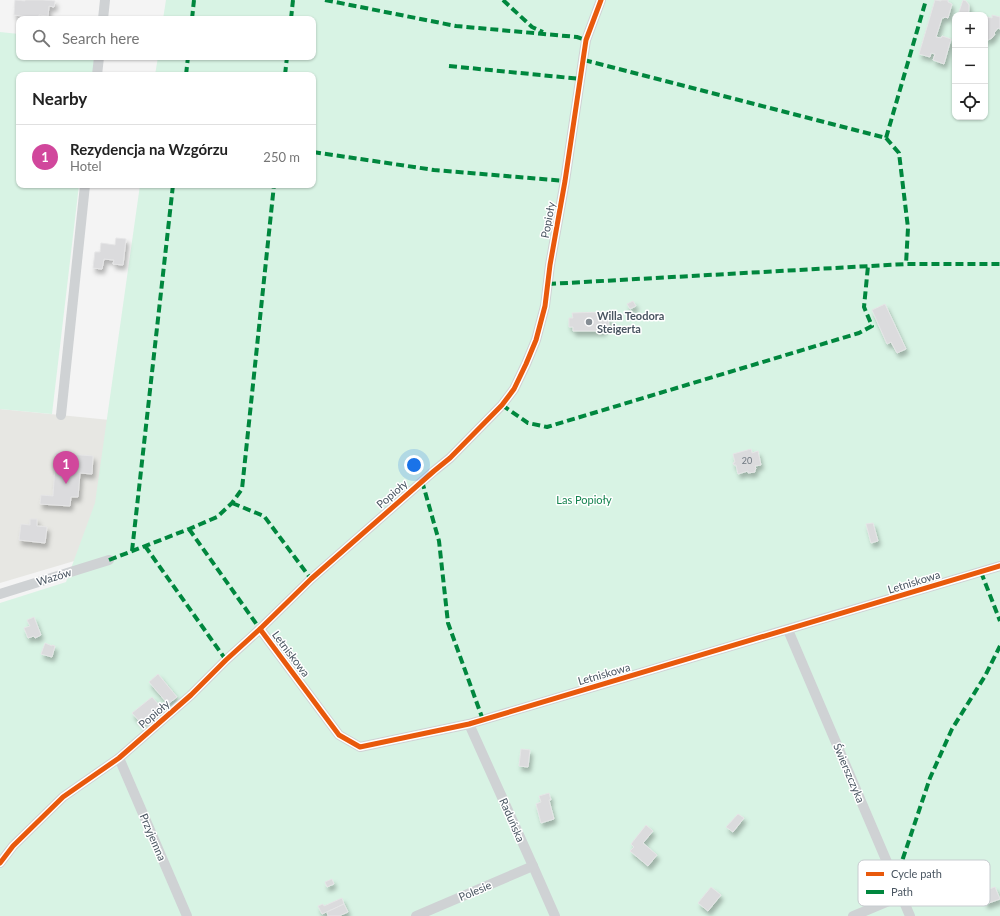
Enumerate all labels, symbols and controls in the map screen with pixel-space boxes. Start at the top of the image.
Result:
map controls [952,12,988,120]
button: + [952,12,988,48]
search box [16,16,316,60]
icon: search [30,27,52,49]
text: Search here [62,29,139,47]
button: − [952,48,988,84]
button: locate [952,84,988,120]
text: Nearby [32,88,87,109]
text: Rezydencja na Wzgórzu [70,140,228,158]
text: 1 [41,149,49,165]
text: 250 m [263,149,300,165]
text: Hotel [70,158,102,174]
street label: Popioły [538,200,557,239]
place label: Willa Teodora Steigerta [597,309,664,335]
marker: Willa Teodora Steigerta [584,317,594,327]
pin: 1 [53,451,79,484]
your location [404,455,424,475]
house number: 20 [742,455,752,466]
street label: Popioły [374,476,410,511]
park label: Las Popioły [556,493,612,506]
street label: Wazów [35,565,73,588]
street label: Letniskowa [886,567,942,596]
street label: Letniskowa [270,628,313,679]
street label: Letniskowa [576,660,632,687]
street label: Popioły [136,696,172,731]
street label: Świerszczyka [831,741,868,805]
street label: Raduńska [497,796,528,844]
street label: Przyjemna [138,811,169,862]
legend [858,860,990,906]
text: Cycle path [891,867,942,880]
street label: Polesie [457,878,493,903]
text: Path [891,885,913,898]

